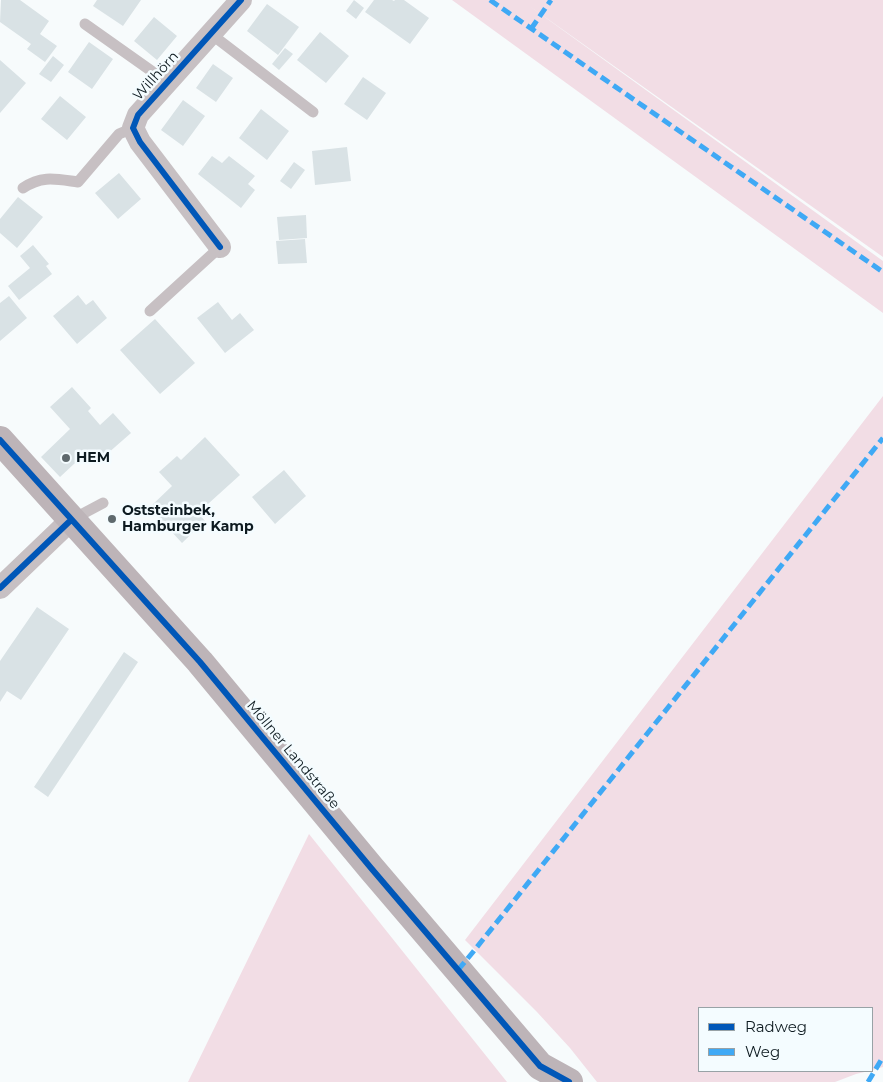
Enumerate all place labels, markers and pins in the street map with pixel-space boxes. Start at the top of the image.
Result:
place label: HEM [76,450,110,466]
marker: HEM [60,452,72,464]
place label: Oststeinbek, Hamburger Kamp [122,503,254,536]
marker: Oststeinbek, Hamburger Kamp [106,513,118,525]

